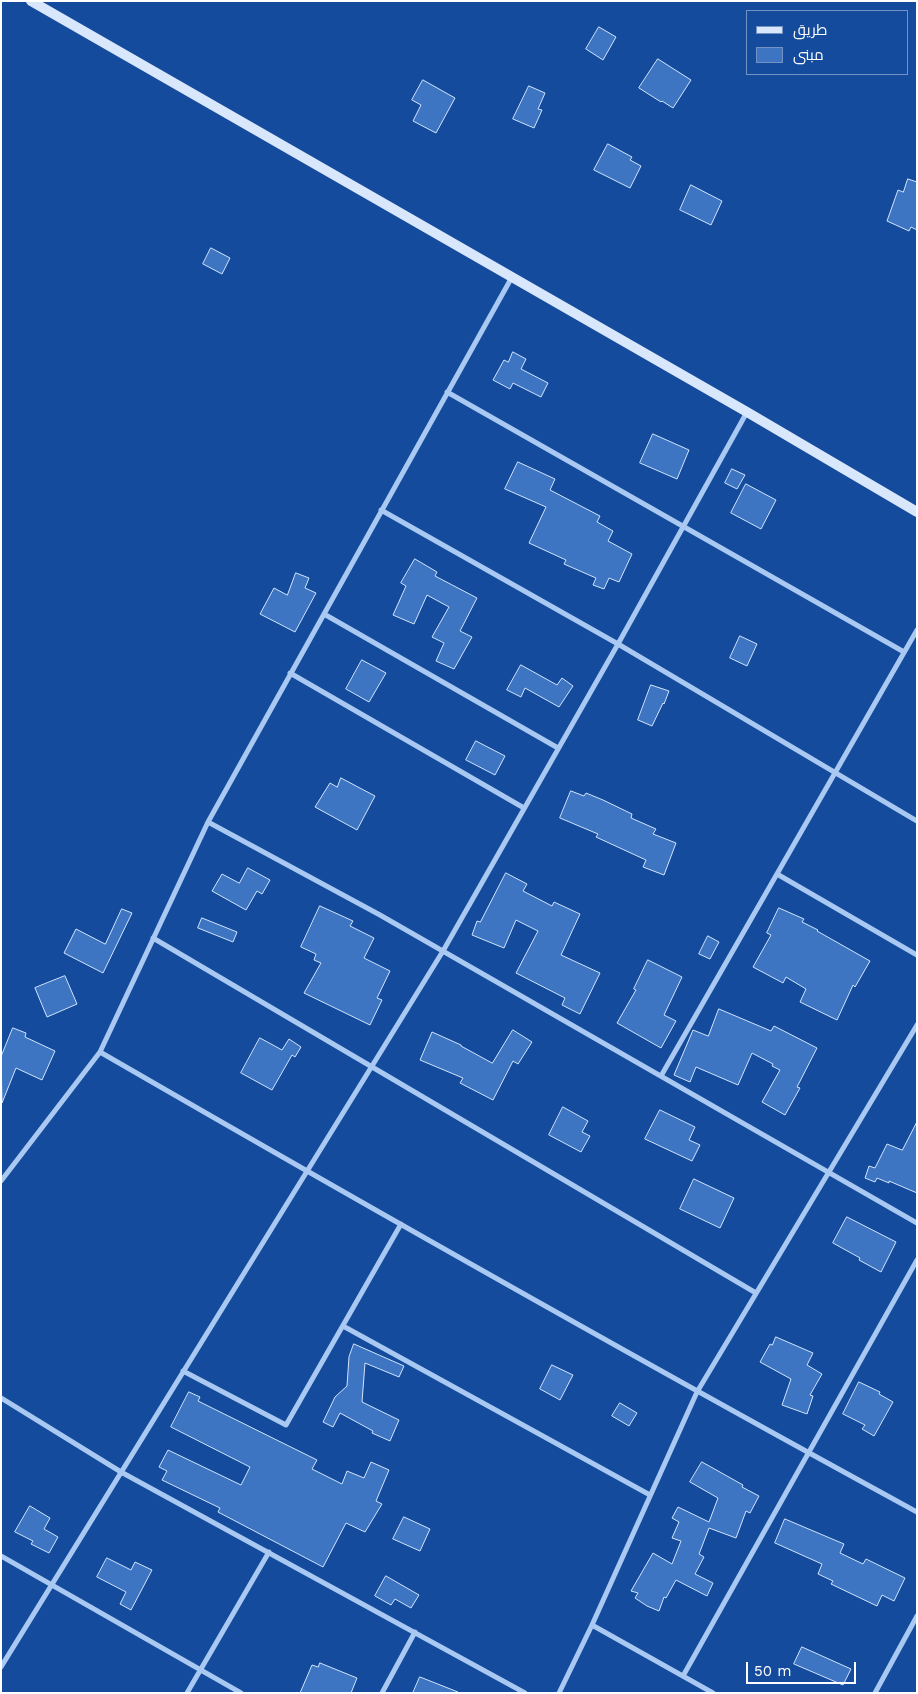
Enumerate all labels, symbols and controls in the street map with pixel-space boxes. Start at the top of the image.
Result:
legend [746,10,908,75]
text: طريق [793,21,827,39]
text: مبنى [793,46,824,64]
scale bar [748,1652,858,1684]
text: 50 m [754,1662,791,1680]

